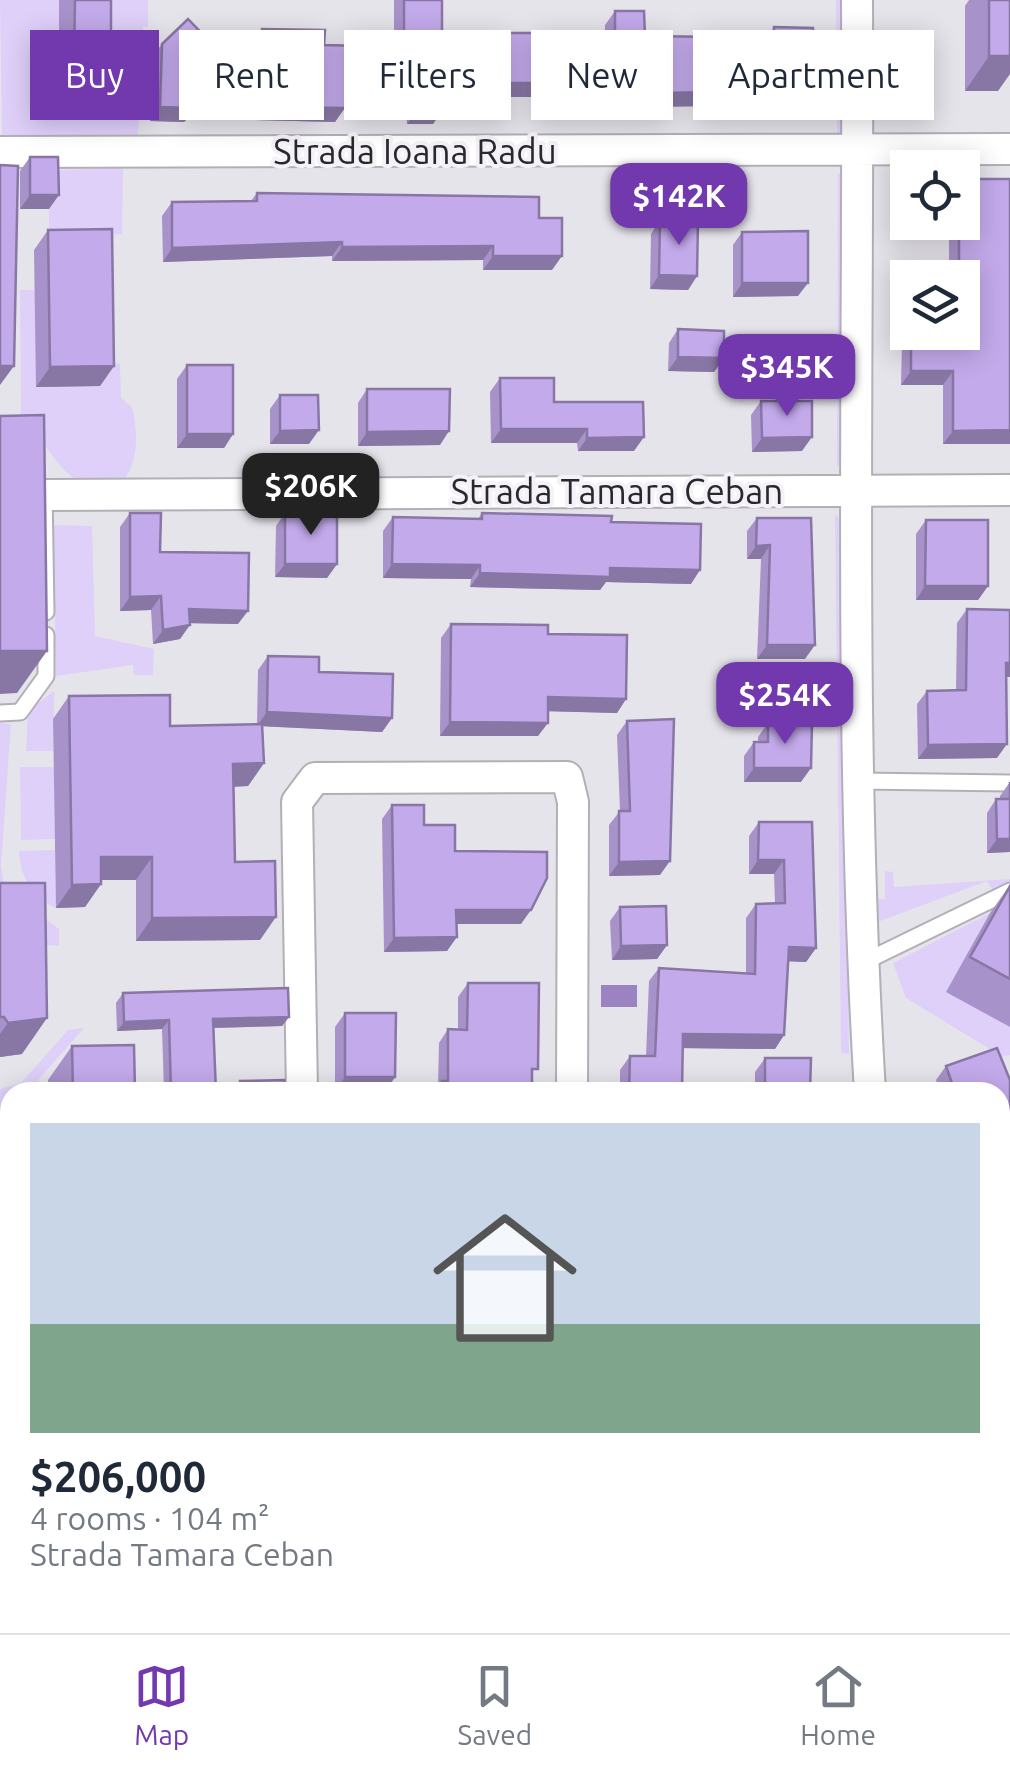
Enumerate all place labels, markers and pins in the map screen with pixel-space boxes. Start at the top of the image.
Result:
pin: $142K [609,163,749,248]
pin: $345K [717,334,857,419]
pin: $206K [241,453,381,538]
pin: $254K [715,662,855,747]

